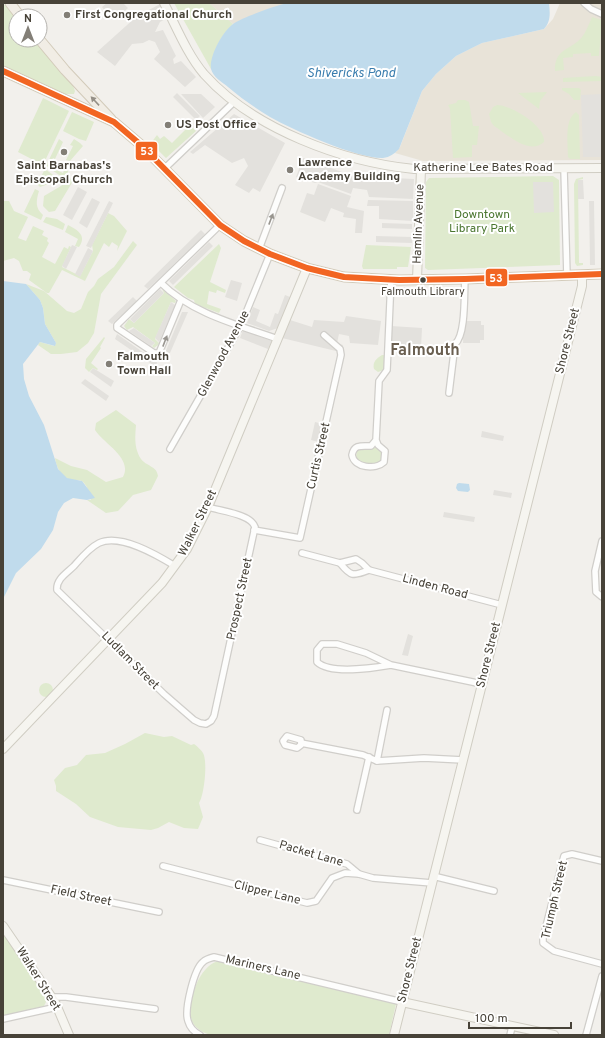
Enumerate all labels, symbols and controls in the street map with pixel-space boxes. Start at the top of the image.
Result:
place label: First Congregational Church [75,7,232,23]
north arrow [8,8,48,48]
marker: First Congregational Church [62,10,72,20]
text: N [24,12,32,26]
water label: Shivericks Pond [307,66,396,82]
one-way arrow [90,96,99,106]
place label: US Post Office [176,117,257,133]
marker: US Post Office [163,120,173,130]
line badge: 53 [135,141,158,161]
text: 53 [140,145,154,159]
marker: Saint Barnabas's Episcopal Church [59,147,69,157]
place label: Lawrence Academy Building [298,155,400,185]
place label: Saint Barnabas's Episcopal Church [15,158,113,188]
street label: Katherine Lee Bates Road [413,160,553,176]
marker: Lawrence Academy Building [285,165,295,175]
street label: Hamlin Avenue [410,184,428,264]
park label: Downtown Library Park [449,207,515,237]
one-way arrow [268,212,274,224]
line badge: 53 [485,268,508,287]
text: 53 [489,272,503,286]
marker: Falmouth Library [418,275,428,285]
place label: Falmouth Library [381,285,465,299]
street label: Shore Street [552,306,584,376]
street label: Glenwood Avenue [194,308,254,400]
one-way arrow [163,334,169,346]
district label: Falmouth [390,341,460,361]
place label: Falmouth Town Hall [117,349,171,379]
marker: Falmouth Town Hall [104,359,114,369]
street label: Curtis Street [304,421,334,491]
street label: Walker Street [175,487,221,559]
street label: Prospect Street [223,556,257,642]
street label: Linden Road [400,571,470,603]
street label: Shore Street [473,620,505,690]
street label: Ludlam Street [98,629,162,693]
street label: Packet Lane [277,837,345,871]
street label: Triumph Street [538,859,572,941]
street label: Clipper Lane [232,877,302,909]
street label: Field Street [49,882,113,910]
street label: Shore Street [394,935,426,1005]
street label: Walker Street [12,944,64,1014]
street label: Mariners Lane [224,952,302,984]
scale bar [469,1004,571,1030]
text: 100 m [475,1011,508,1027]

